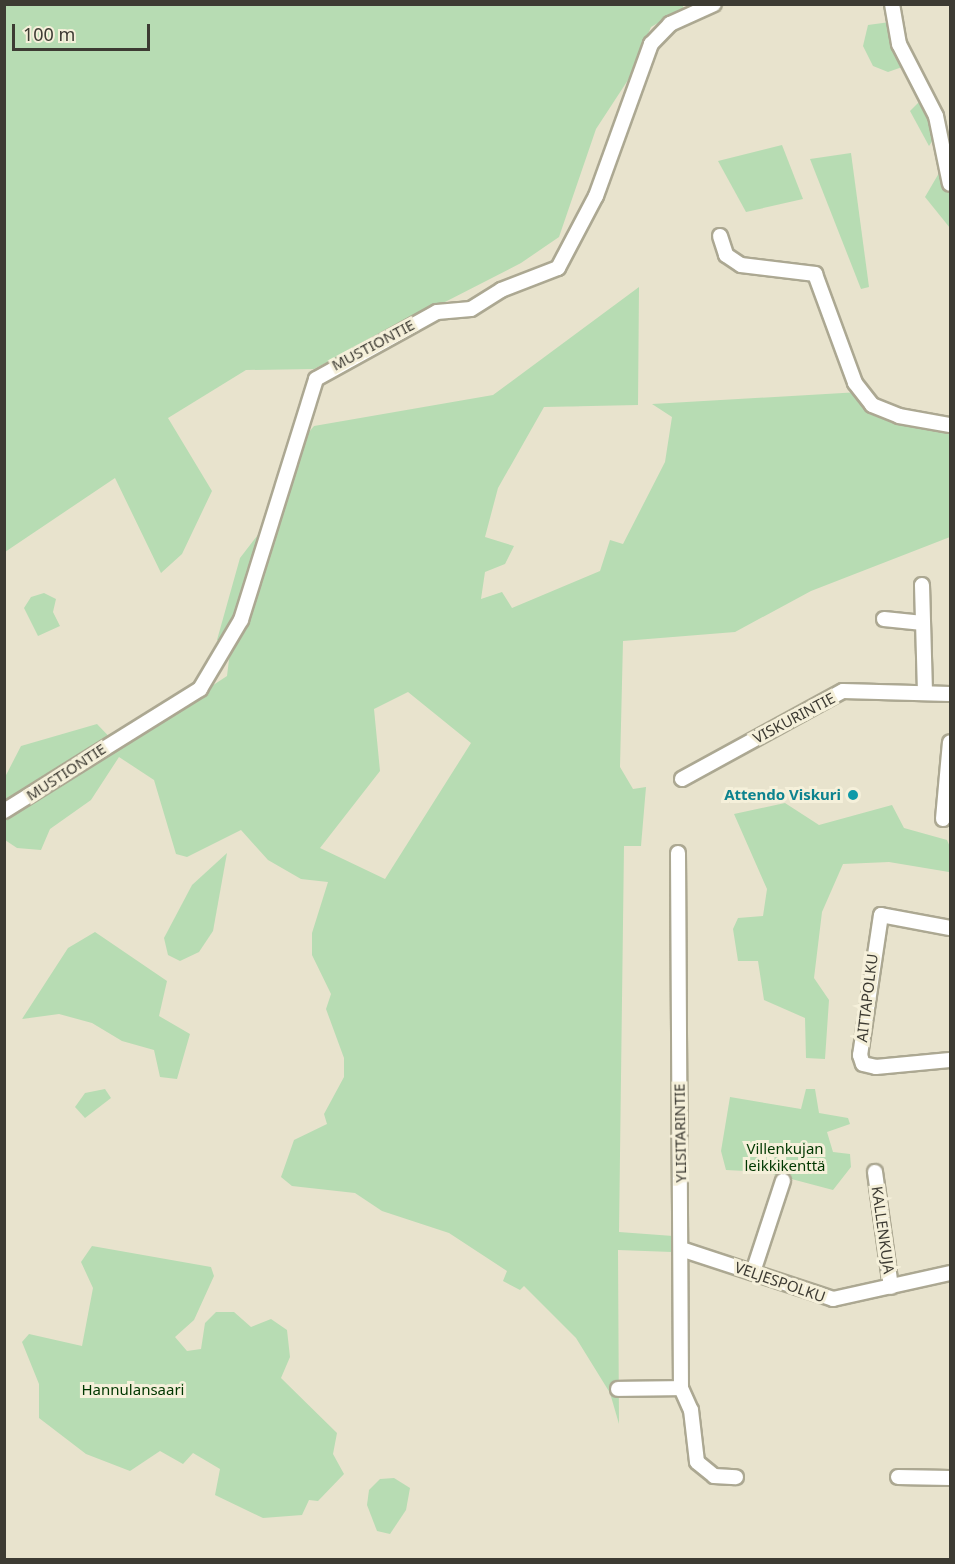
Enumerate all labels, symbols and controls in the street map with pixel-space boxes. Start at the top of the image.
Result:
scale bar [15,12,153,50]
text: 100 m [23,22,75,46]
street label: MUSTIONTIE [329,316,417,374]
street label: VISKURINTIE [750,689,838,747]
street label: MUSTIONTIE [23,740,109,804]
place label: Attendo Viskuri [724,786,841,804]
marker: Attendo Viskuri [846,788,860,802]
street label: AITTAPOLKU [853,953,881,1043]
street label: YLISITARINTIE [670,1083,690,1183]
park label: Villenkujan leikkikenttä [744,1139,826,1174]
street label: KALLENKUJA [868,1185,898,1275]
street label: VELJESPOLKU [732,1258,828,1306]
park label: Hannulansaari [82,1381,184,1399]

